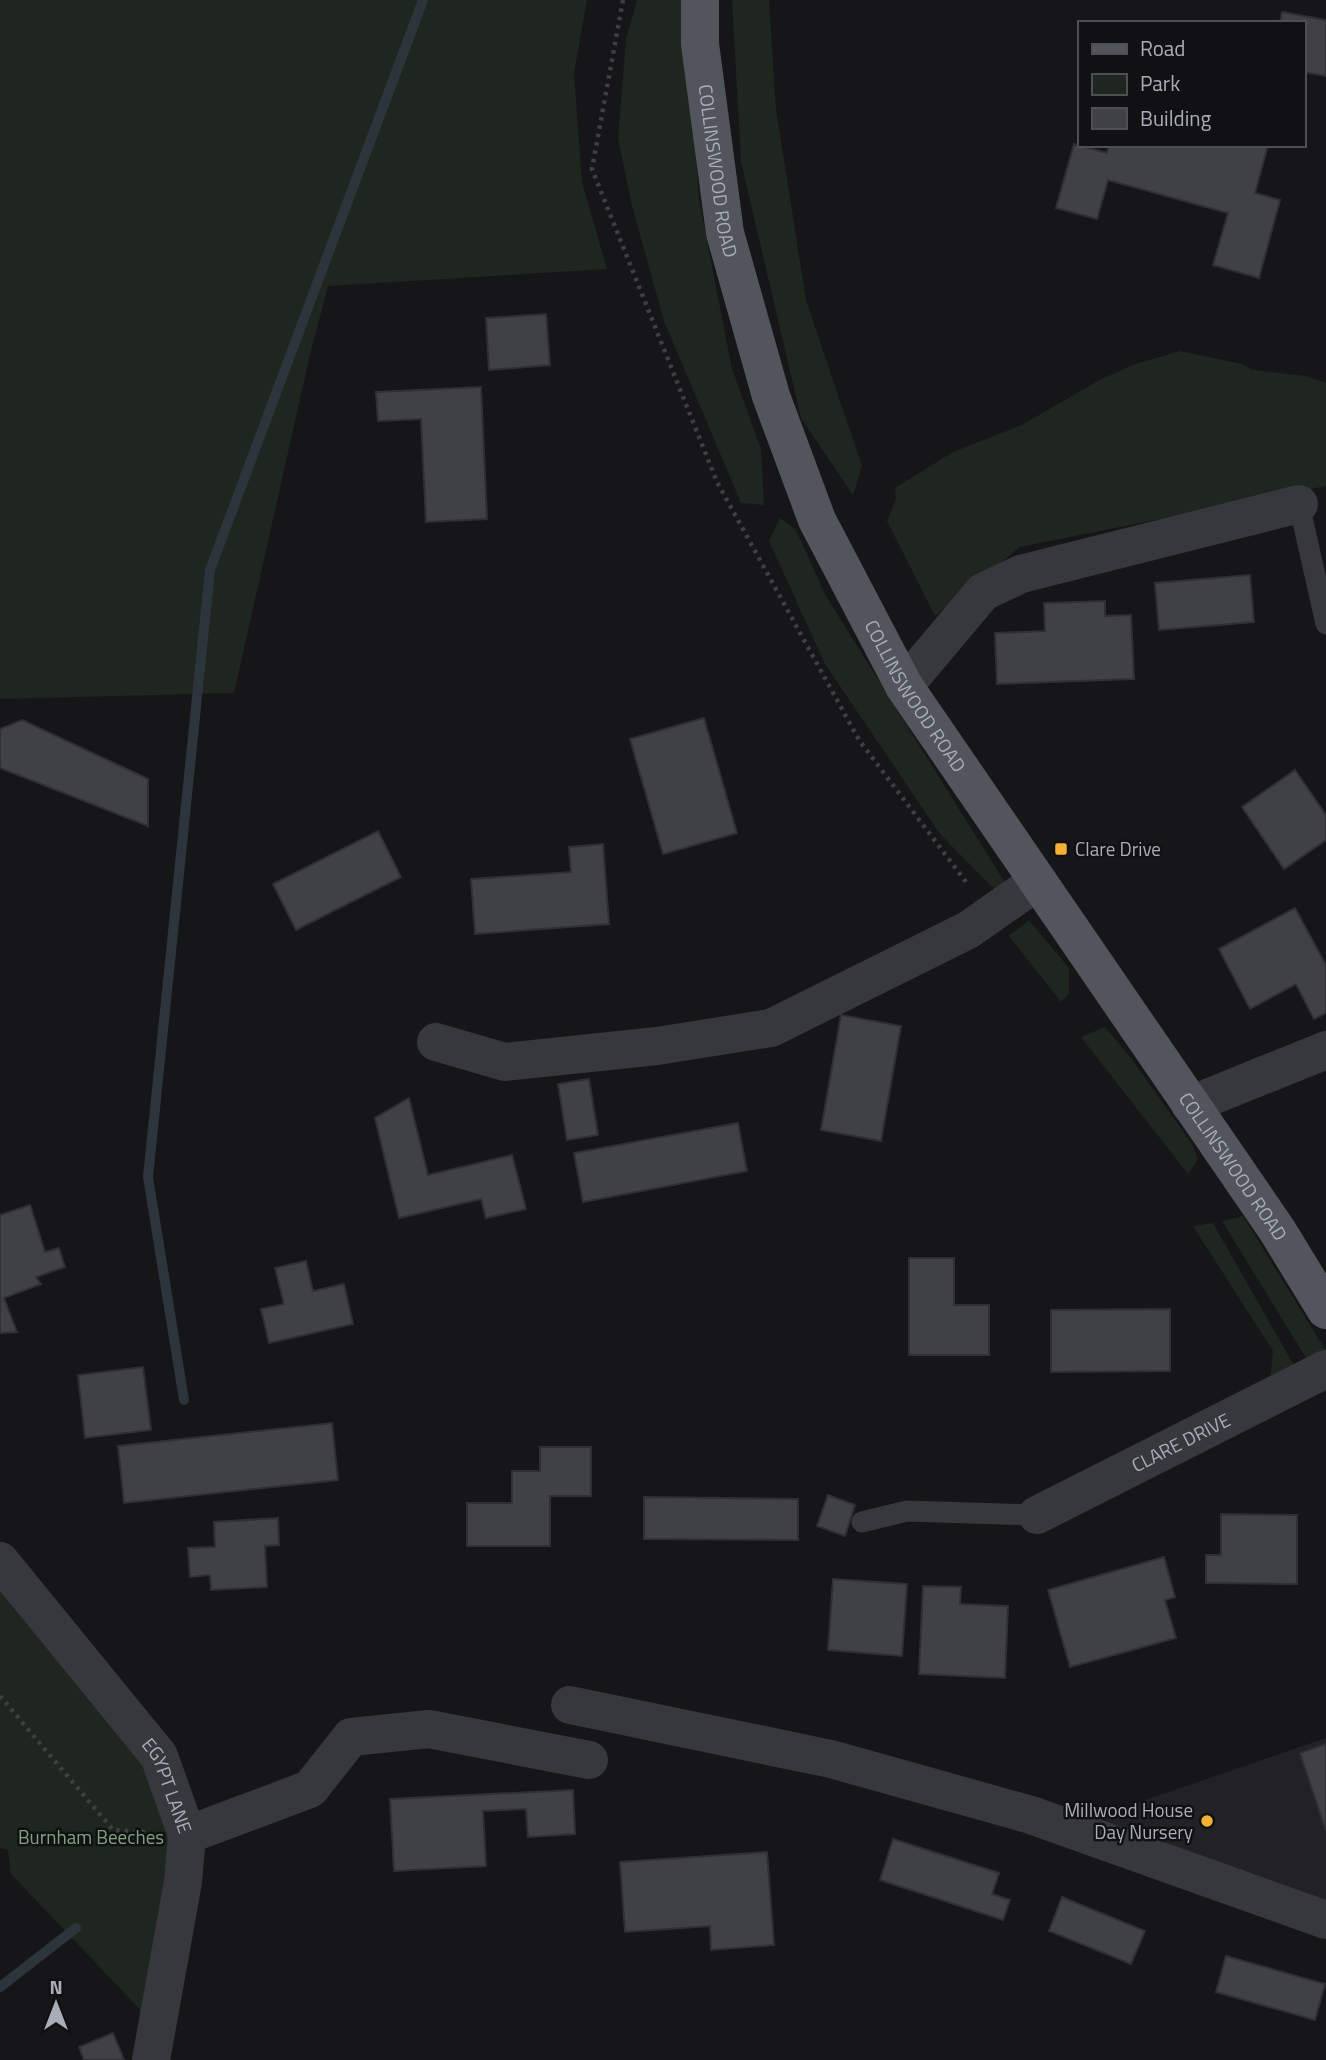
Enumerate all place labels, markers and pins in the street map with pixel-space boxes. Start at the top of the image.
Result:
place label: Clare Drive [1075,834,1161,863]
marker: Clare Drive [1053,841,1069,857]
place label: Millwood House Day Nursery [1064,1795,1193,1846]
marker: Millwood House Day Nursery [1199,1813,1215,1829]

